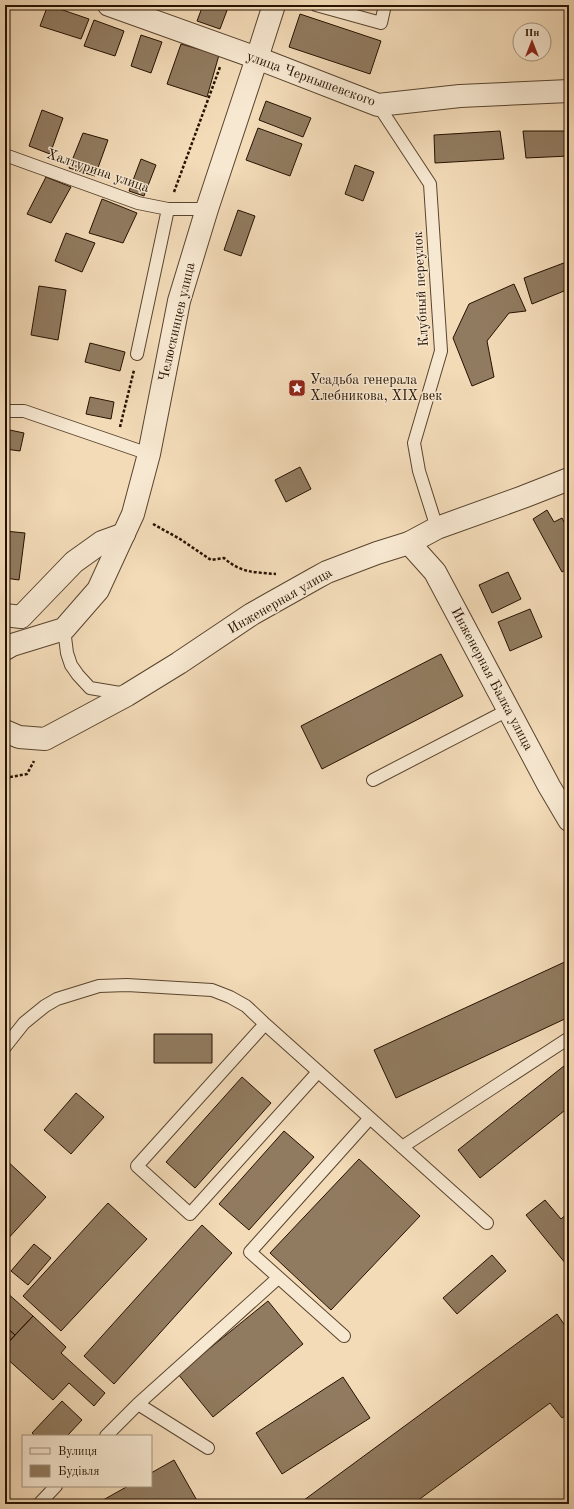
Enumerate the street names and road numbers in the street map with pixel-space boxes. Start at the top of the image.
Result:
street label: улица Чернышевского [245,49,377,109]
street label: Халтурина улица [45,147,151,195]
street label: Клубный переулок [411,231,431,347]
street label: Челюскинцев улица [156,261,198,383]
street label: Инженерная улица [225,565,335,637]
street label: Инженерная Балка улица [448,605,536,753]

